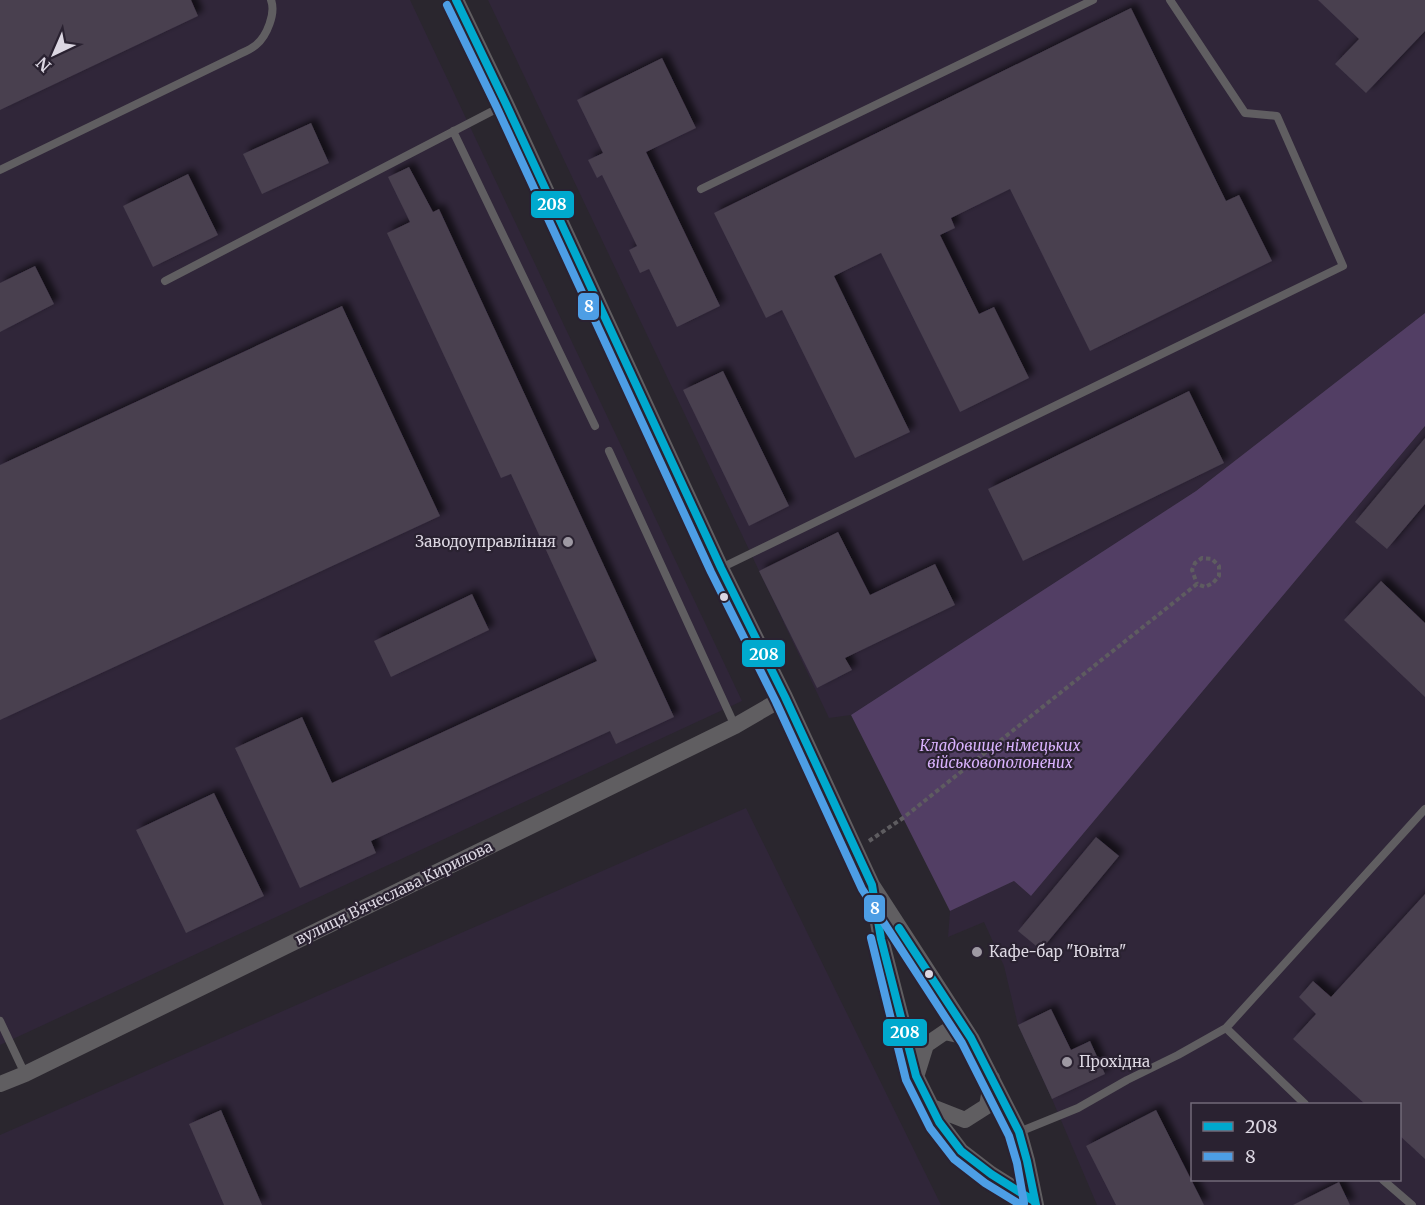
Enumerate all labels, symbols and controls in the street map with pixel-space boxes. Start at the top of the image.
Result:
north arrow [24,24,84,84]
text: N [32,53,55,76]
line badge: 208 [530,190,575,219]
text: 208 [537,194,567,214]
line badge: 8 [577,292,600,321]
text: 8 [584,296,594,316]
place label: Заводоуправління [415,532,556,551]
marker: Заводоуправління [561,535,575,549]
unlabelled marker [718,591,730,603]
line badge: 208 [741,639,786,668]
text: 208 [749,644,779,664]
park label: Кладовище німецьких військовополонених [920,736,1081,772]
street label: вулиця Вʼячеслава Кирилова [292,836,496,949]
line badge: 8 [863,894,886,923]
text: 8 [870,898,880,918]
place label: Кафе-бар "Ювіта" [989,942,1126,961]
marker: Кафе-бар "Ювіта" [970,945,984,959]
unlabelled marker [923,968,935,980]
line badge: 208 [882,1018,928,1047]
text: 208 [890,1022,920,1042]
place label: Прохідна [1079,1052,1150,1071]
marker: Прохідна [1060,1055,1074,1069]
legend [1191,1103,1401,1181]
text: 208 [1245,1115,1278,1138]
text: 8 [1245,1145,1256,1168]

